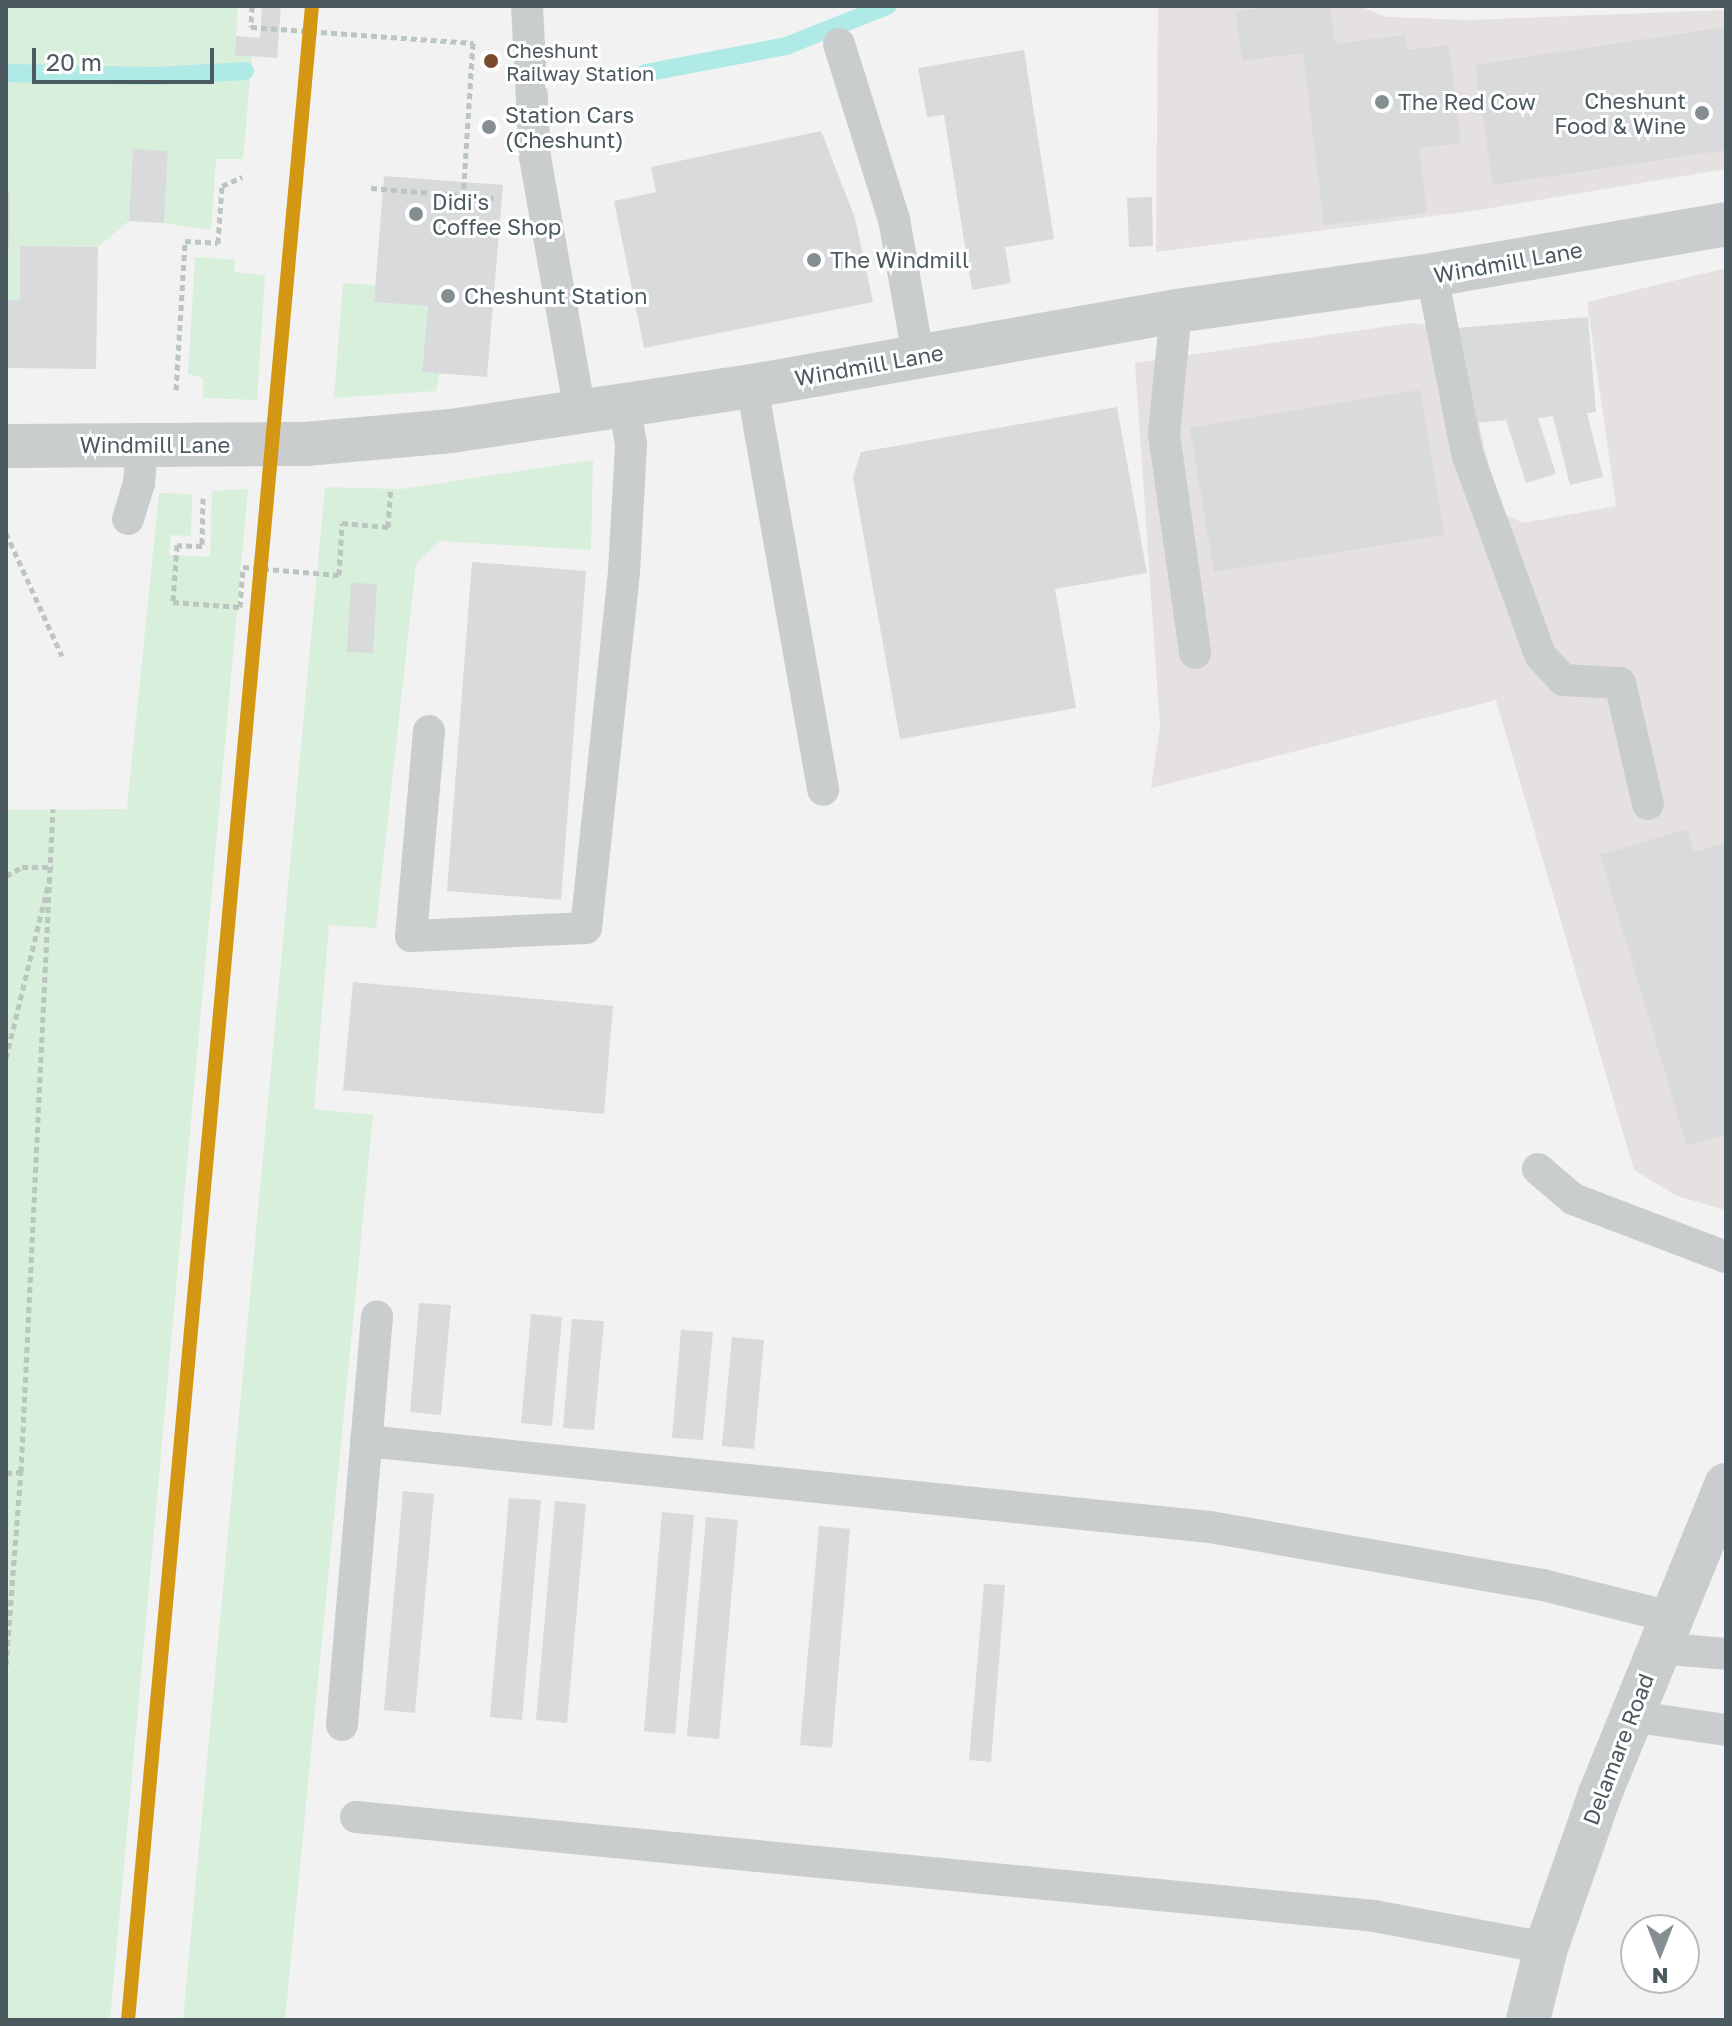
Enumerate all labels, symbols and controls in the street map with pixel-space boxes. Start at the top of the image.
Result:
scale bar [36,32,218,82]
place label: Cheshunt Railway Station [506,38,654,85]
text: 20 m [46,47,102,76]
marker: Cheshunt Railway Station [483,53,499,69]
place label: Cheshunt Food & Wine [1554,87,1686,138]
place label: The Red Cow [1398,89,1536,115]
marker: The Red Cow [1373,93,1391,111]
place label: Station Cars (Cheshunt) [505,101,634,152]
marker: Cheshunt Food & Wine [1693,104,1711,122]
marker: Station Cars (Cheshunt) [480,118,498,136]
place label: Didi's Coffee Shop [432,188,561,240]
marker: Didi's Coffee Shop [407,205,425,223]
street label: Windmill Lane [1432,236,1584,288]
place label: The Windmill [830,247,969,273]
marker: The Windmill [805,251,823,269]
place label: Cheshunt Station [464,283,647,309]
marker: Cheshunt Station [439,287,457,305]
street label: Windmill Lane [793,339,945,391]
street label: Windmill Lane [80,432,230,458]
street label: Delamare Road [1577,1670,1659,1828]
north arrow [1620,1914,1700,1994]
text: N [1652,1963,1668,1990]

